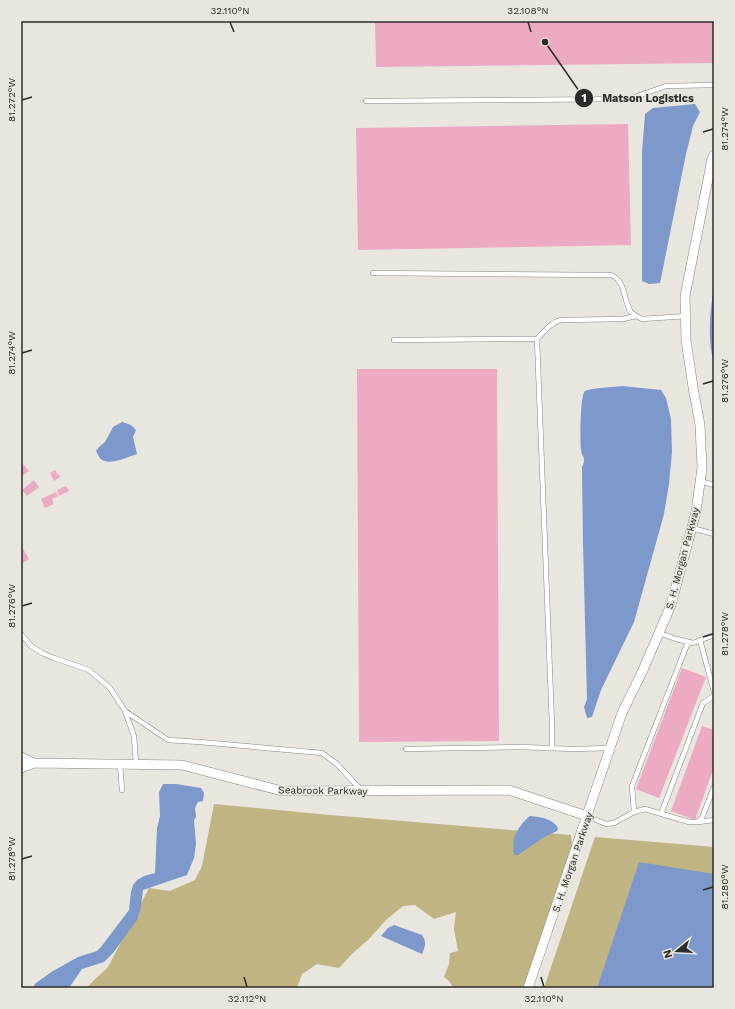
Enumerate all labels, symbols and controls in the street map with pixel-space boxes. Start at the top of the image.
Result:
text: 32.110°N [210,5,250,16]
text: 32.108°N [507,5,549,16]
text: 81.272°W [6,78,17,122]
callout: Matson Logistics [574,87,702,110]
text: 1 [581,91,587,105]
text: Matson Logistics [602,92,694,105]
text: 81.274°W [719,107,730,151]
text: 81.274°W [6,331,17,375]
text: 81.276°W [719,359,730,403]
street label: S. H. Morgan Parkway [664,505,702,610]
text: 81.276°W [6,584,17,628]
text: 81.278°W [719,612,730,656]
street label: Seabrook Parkway [278,784,369,797]
street label: S. H. Morgan Parkway [550,810,595,914]
text: 81.278°W [6,837,17,881]
text: 81.280°W [719,864,730,910]
north arrow [657,931,697,971]
text: N [661,948,675,960]
text: 32.112°N [228,993,266,1004]
text: 32.110°N [524,993,564,1004]

